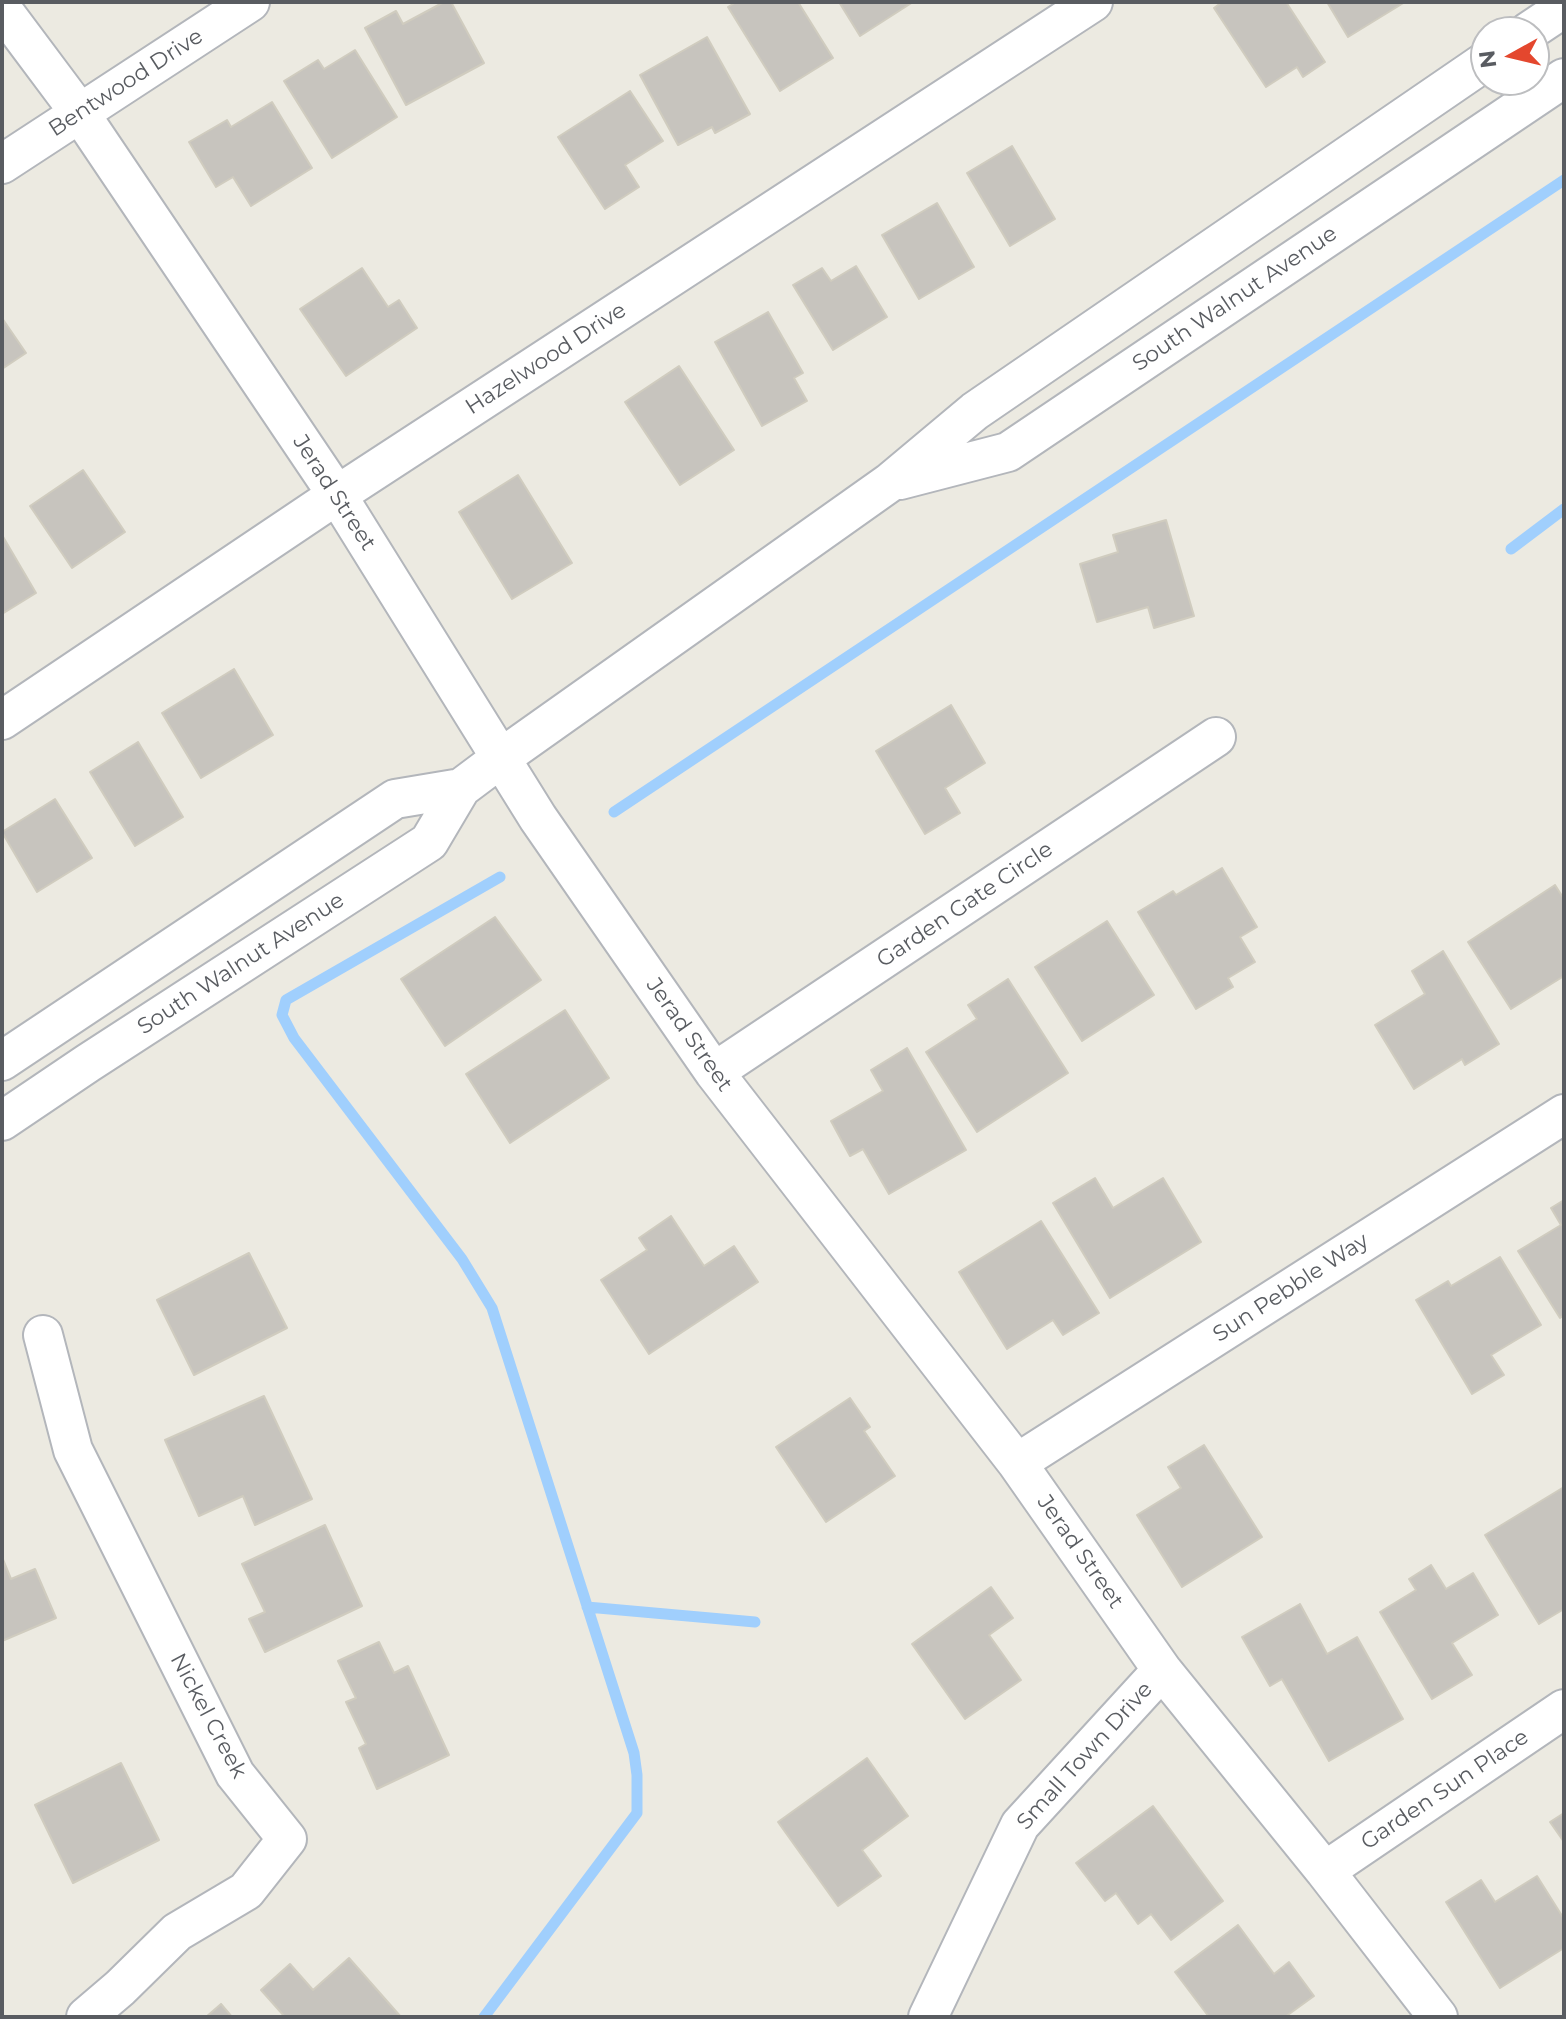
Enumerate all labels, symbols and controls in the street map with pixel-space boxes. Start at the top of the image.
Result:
north arrow [1470,16,1550,96]
street label: Bentwood Drive [44,23,208,143]
text: N [1473,48,1502,70]
street label: South Walnut Avenue [1128,221,1342,377]
street label: Hazelwood Drive [461,297,631,421]
street label: Jerad Street [287,430,381,556]
street label: Garden Gate Circle [872,836,1058,974]
street label: South Walnut Avenue [133,887,349,1041]
street label: Jerad Street [640,973,738,1097]
street label: Sun Pebble Way [1208,1228,1374,1348]
street label: Jerad Street [1031,1490,1129,1614]
street label: Nickel Creek [164,1649,252,1783]
street label: Small Town Drive [1012,1677,1158,1835]
street label: Garden Sun Place [1356,1724,1534,1856]

